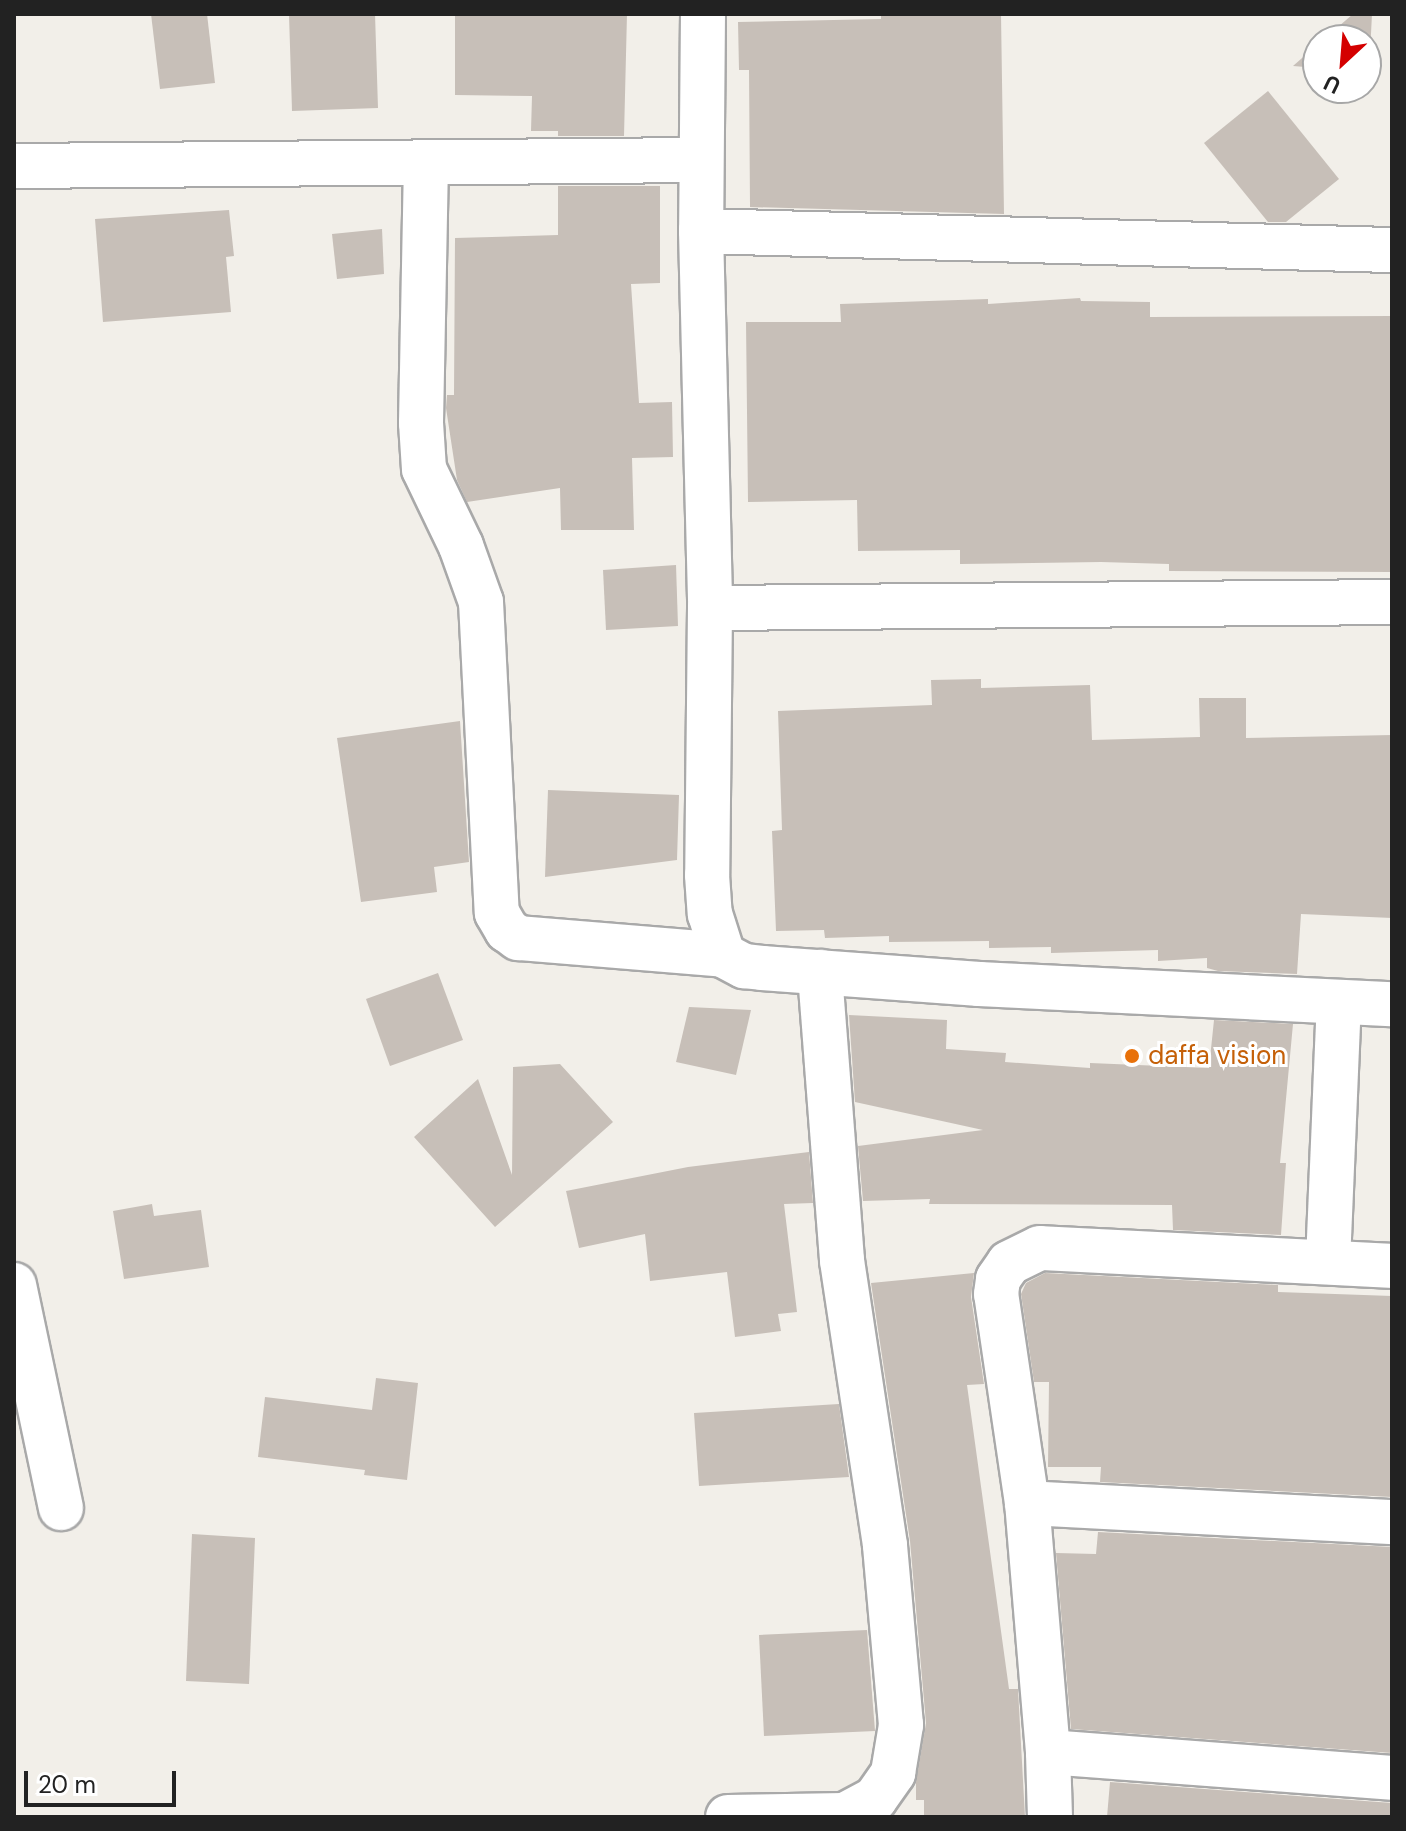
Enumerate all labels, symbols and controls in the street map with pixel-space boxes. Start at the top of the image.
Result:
north arrow [1302,24,1382,104]
text: U [1319,68,1345,101]
place label: daffa vision [1148,1040,1286,1072]
marker: daffa vision [1123,1047,1141,1065]
scale bar [28,1755,180,1805]
text: 20 m [38,1769,96,1800]

